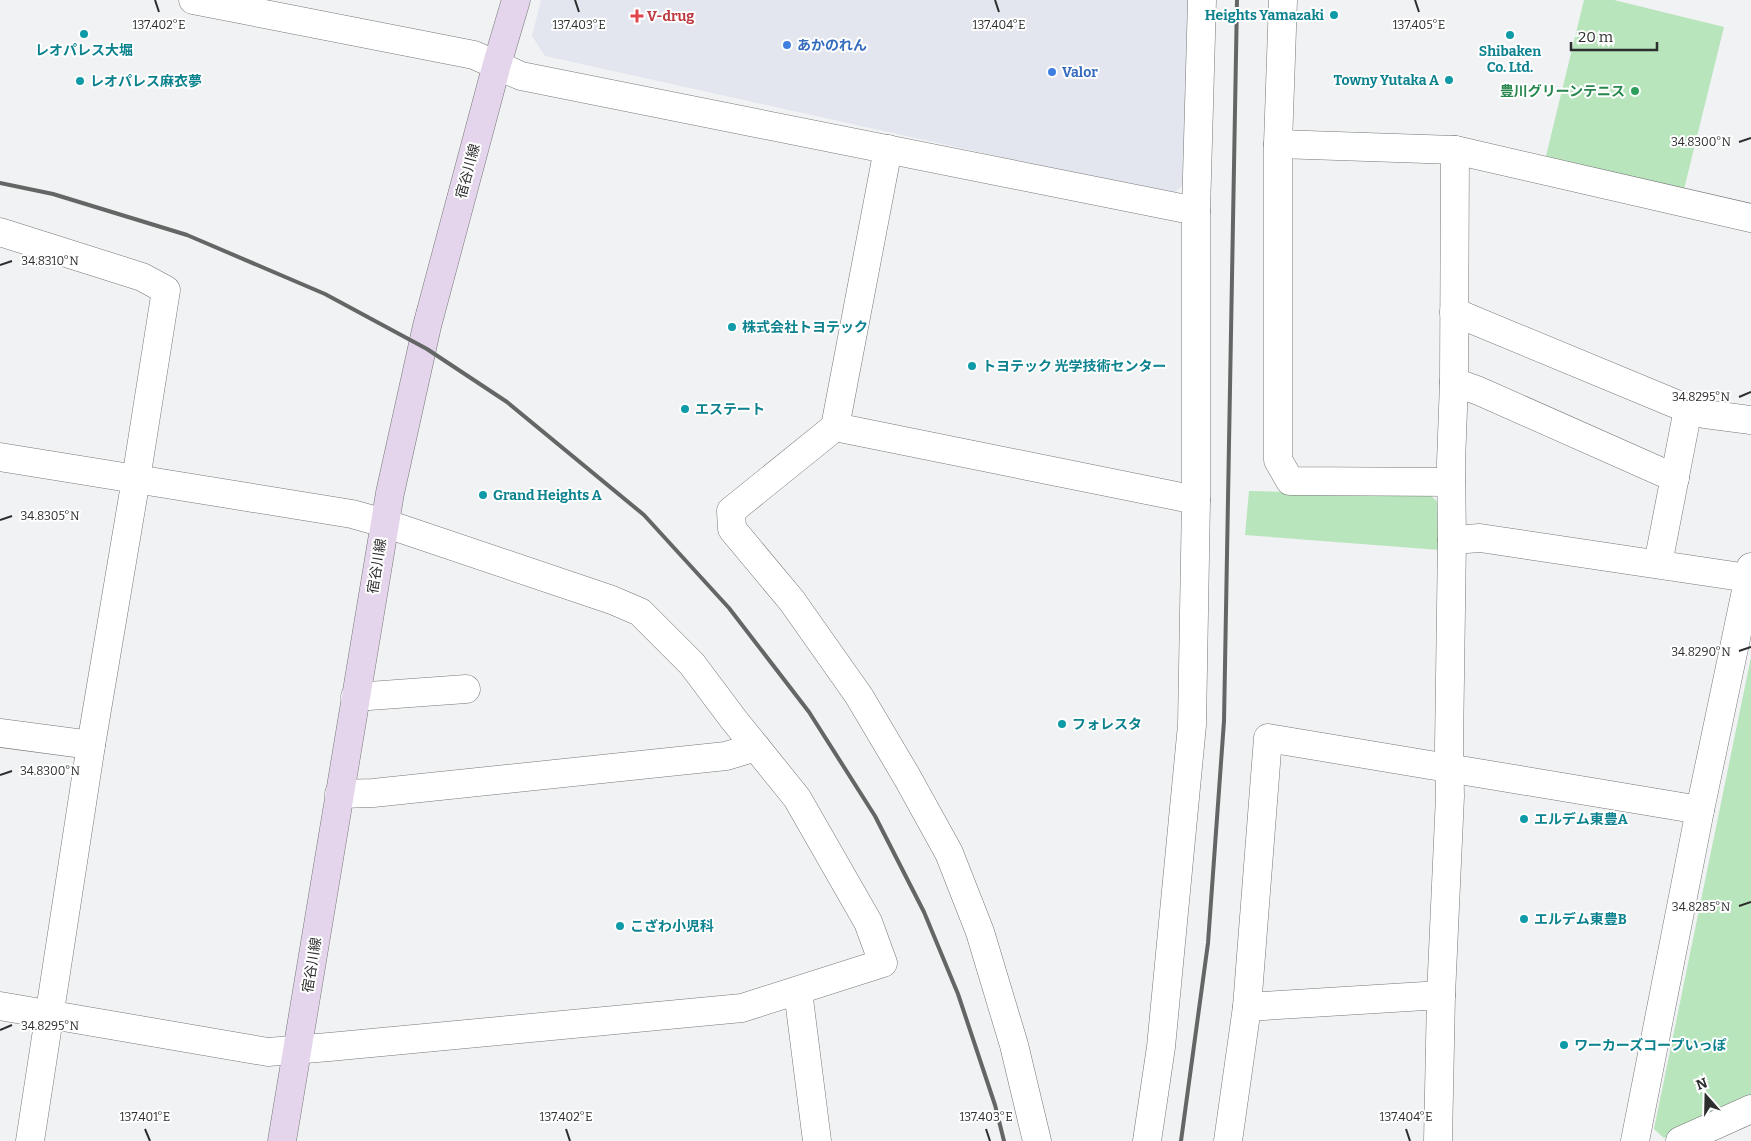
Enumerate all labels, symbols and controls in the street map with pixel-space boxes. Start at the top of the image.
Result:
place label: Heights Yamazaki [1205,7,1325,24]
place label: V-drug [647,8,694,25]
marker: Heights Yamazaki [1328,9,1340,21]
marker: V-drug [631,10,643,22]
text: 137.402°E [133,18,185,32]
text: 137.403°E [552,18,606,32]
text: 137.404°E [973,18,1025,32]
text: 137.405°E [1393,18,1445,32]
scale bar [1571,20,1657,52]
marker: レオパレス大堀 [78,28,90,40]
text: 20 m [1578,28,1614,46]
marker: Shibaken Co. Ltd. [1504,29,1516,41]
place label: あかのれん [797,37,867,54]
marker: あかのれん [781,39,793,51]
place label: レオパレス大堀 [35,42,133,59]
place label: Shibaken Co. Ltd. [1479,43,1541,76]
place label: Valor [1062,64,1098,81]
marker: Valor [1046,66,1058,78]
place label: Towny Yutaka A [1334,72,1439,89]
place label: レオパレス麻衣夢 [90,73,202,90]
marker: Towny Yutaka A [1443,74,1455,86]
marker: レオパレス麻衣夢 [74,75,86,87]
place label: 豊川グリーンテニス [1500,83,1625,100]
marker: 豊川グリーンテニス [1629,85,1641,97]
text: 34.8300°N [1671,135,1732,149]
street label: 宿谷川線 [453,142,483,200]
text: 34.8310°N [21,254,79,268]
place label: 株式会社トヨテック [742,319,868,336]
marker: 株式会社トヨテック [726,321,738,333]
place label: トヨテック 光学技術センター [982,358,1167,375]
marker: トヨテック 光学技術センター [966,360,978,372]
text: 34.8295°N [1672,390,1731,404]
place label: エステート [695,401,765,418]
marker: エステート [679,403,691,415]
place label: Grand Heights A [493,487,602,504]
marker: Grand Heights A [477,489,489,501]
text: 34.8305°N [21,509,80,523]
street label: 宿谷川線 [364,537,390,595]
text: 34.8290°N [1671,645,1731,659]
place label: フォレスタ [1072,716,1142,733]
marker: フォレスタ [1056,718,1068,730]
text: 34.8300°N [20,764,81,778]
place label: エルデム東豊A [1534,811,1628,828]
marker: エルデム東豊A [1518,813,1530,825]
text: 34.8285°N [1672,900,1731,914]
place label: エルデム東豊B [1534,911,1627,928]
marker: エルデム東豊B [1518,913,1530,925]
place label: こざわ小児科 [630,918,714,935]
marker: こざわ小児科 [614,920,626,932]
street label: 宿谷川線 [299,936,325,994]
text: 34.8295°N [21,1019,80,1033]
place label: ワーカーズコープいっぽ [1574,1037,1726,1054]
marker: ワーカーズコープいっぽ [1558,1039,1570,1051]
north arrow [1681,1071,1731,1121]
text: N [1694,1074,1710,1094]
text: 137.401°E [120,1110,170,1124]
text: 137.402°E [540,1110,592,1124]
text: 137.403°E [959,1110,1013,1124]
text: 137.404°E [1380,1110,1432,1124]

